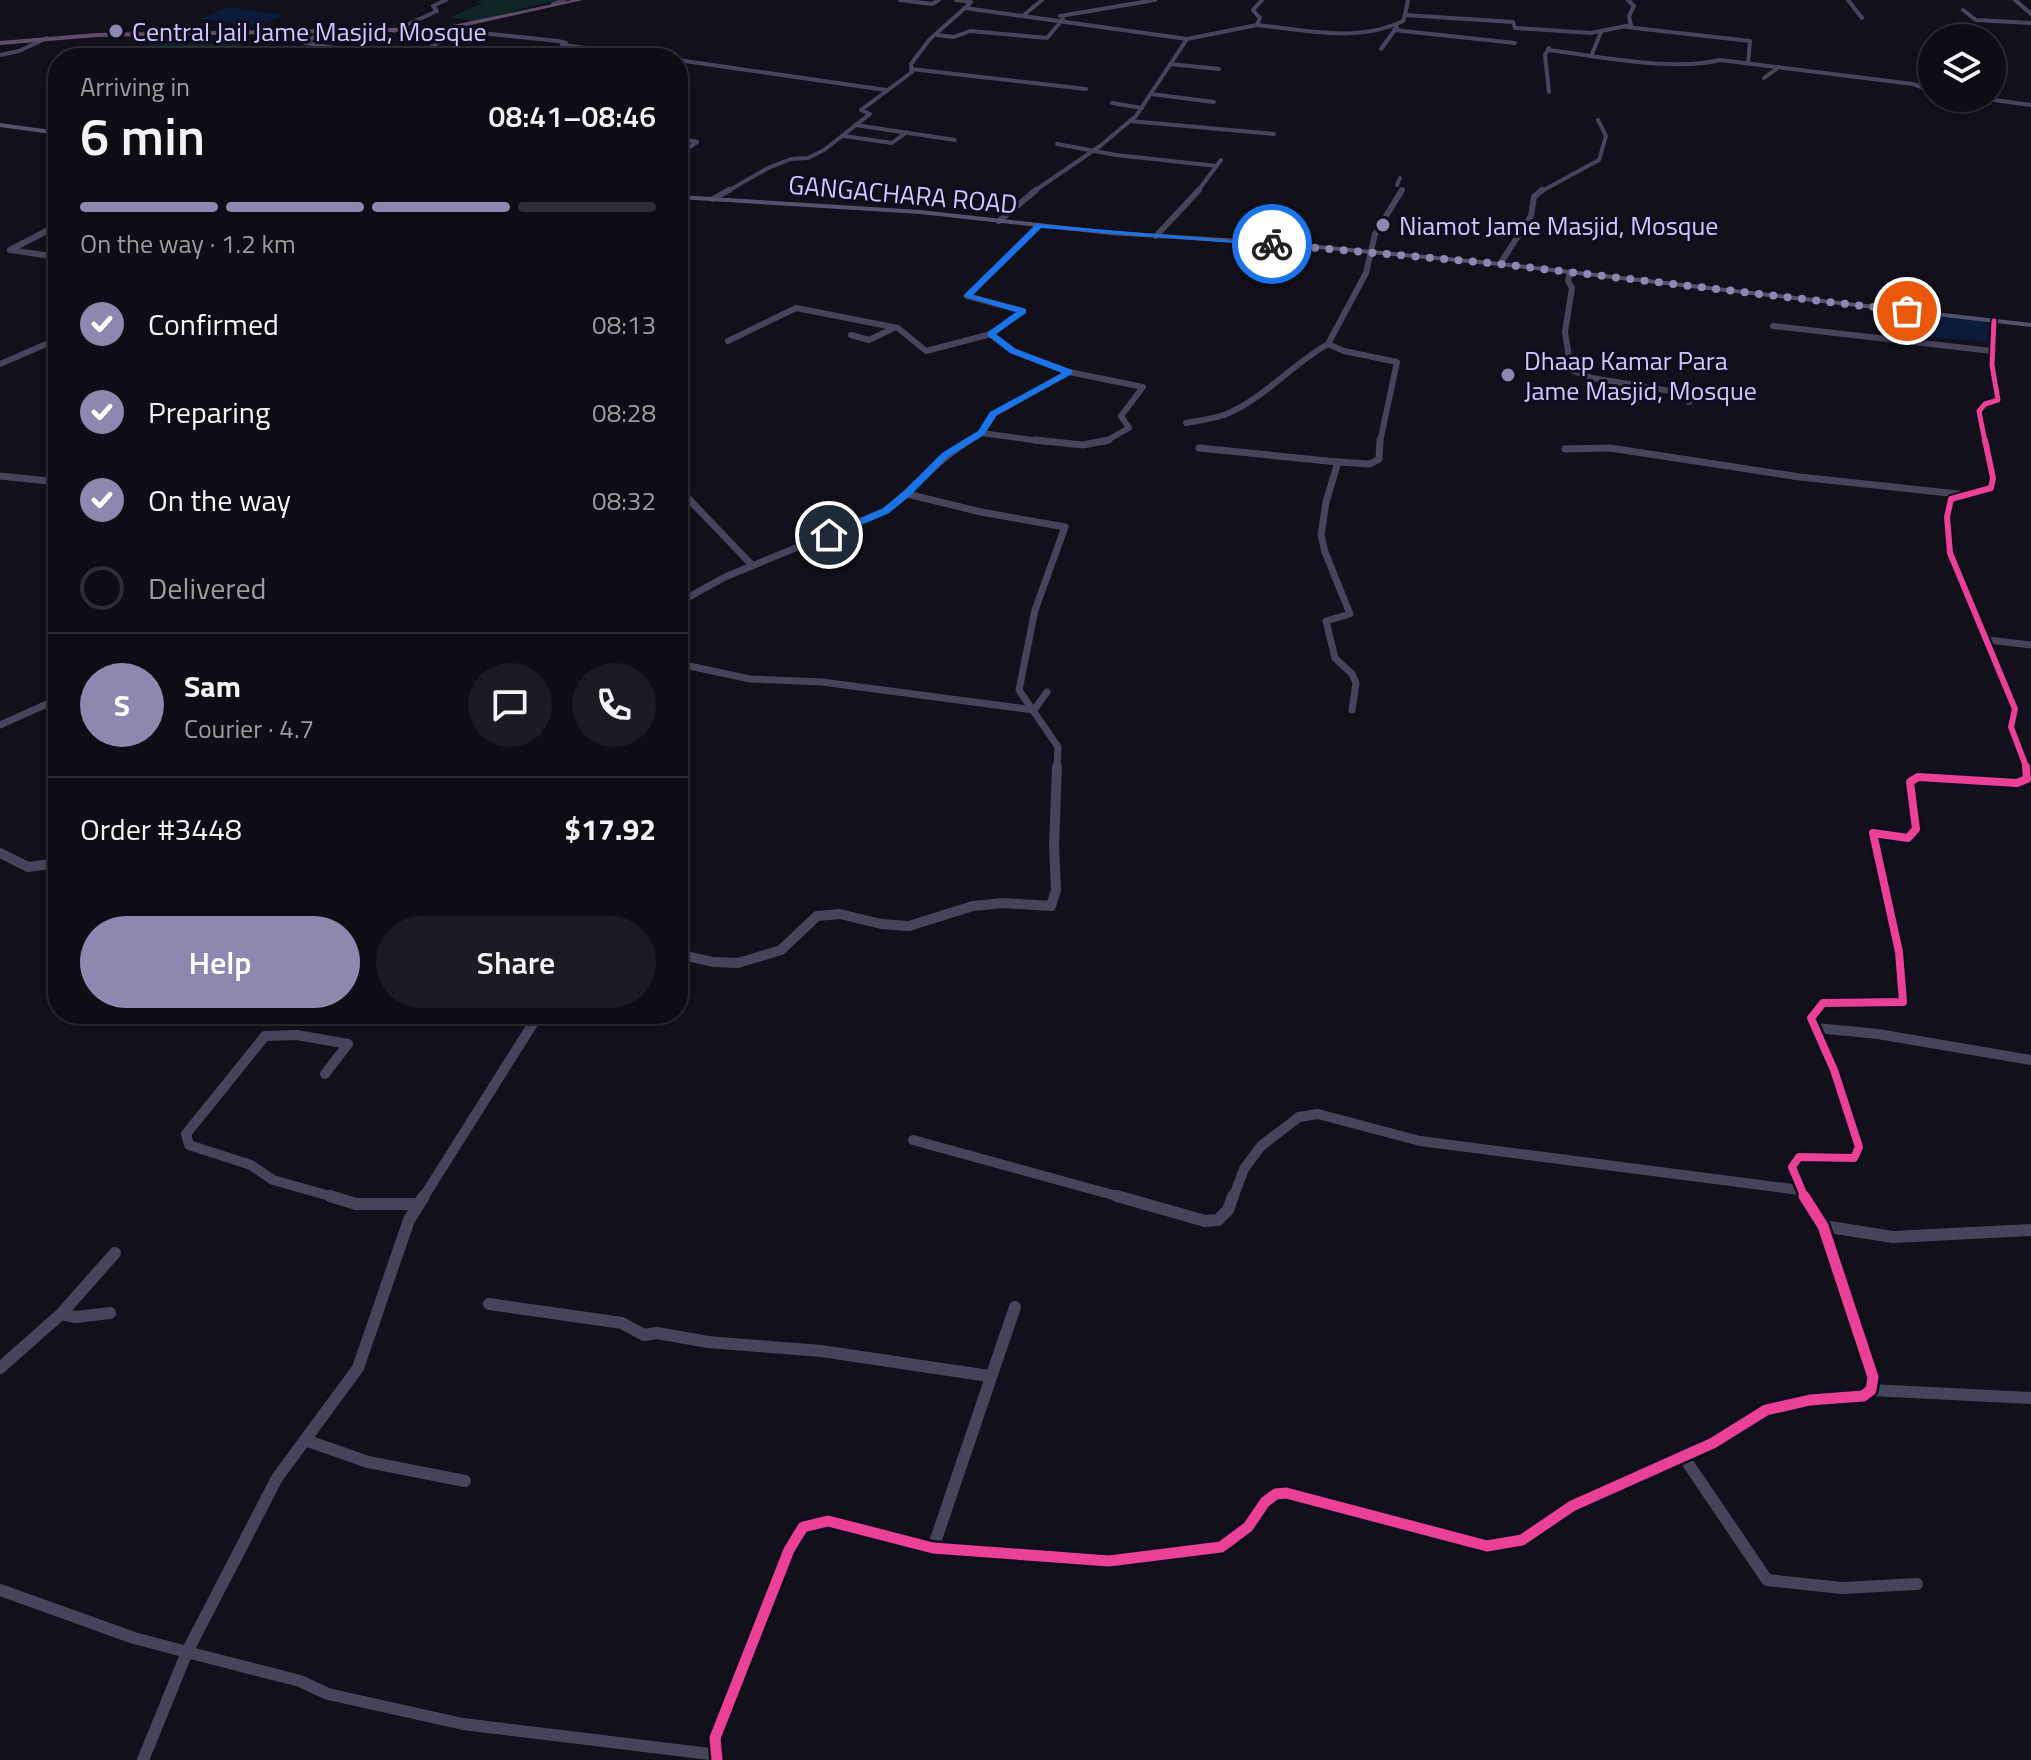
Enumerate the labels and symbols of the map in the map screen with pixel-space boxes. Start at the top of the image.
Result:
place label: Central Jail Jame Masjid, Mosque [132,12,487,51]
marker: Central Jail Jame Masjid, Mosque [107,22,125,40]
street label: GANGACHARA ROAD [787,165,1019,223]
courier [1232,204,1312,284]
place label: Niamot Jame Masjid, Mosque [1399,206,1718,245]
marker: Niamot Jame Masjid, Mosque [1374,216,1392,234]
pin [1873,277,1941,345]
place label: Dhaap Kamar Para Jame Masjid, Mosque [1524,341,1757,410]
marker: Dhaap Kamar Para Jame Masjid, Mosque [1499,366,1517,384]
pin [795,501,863,569]

